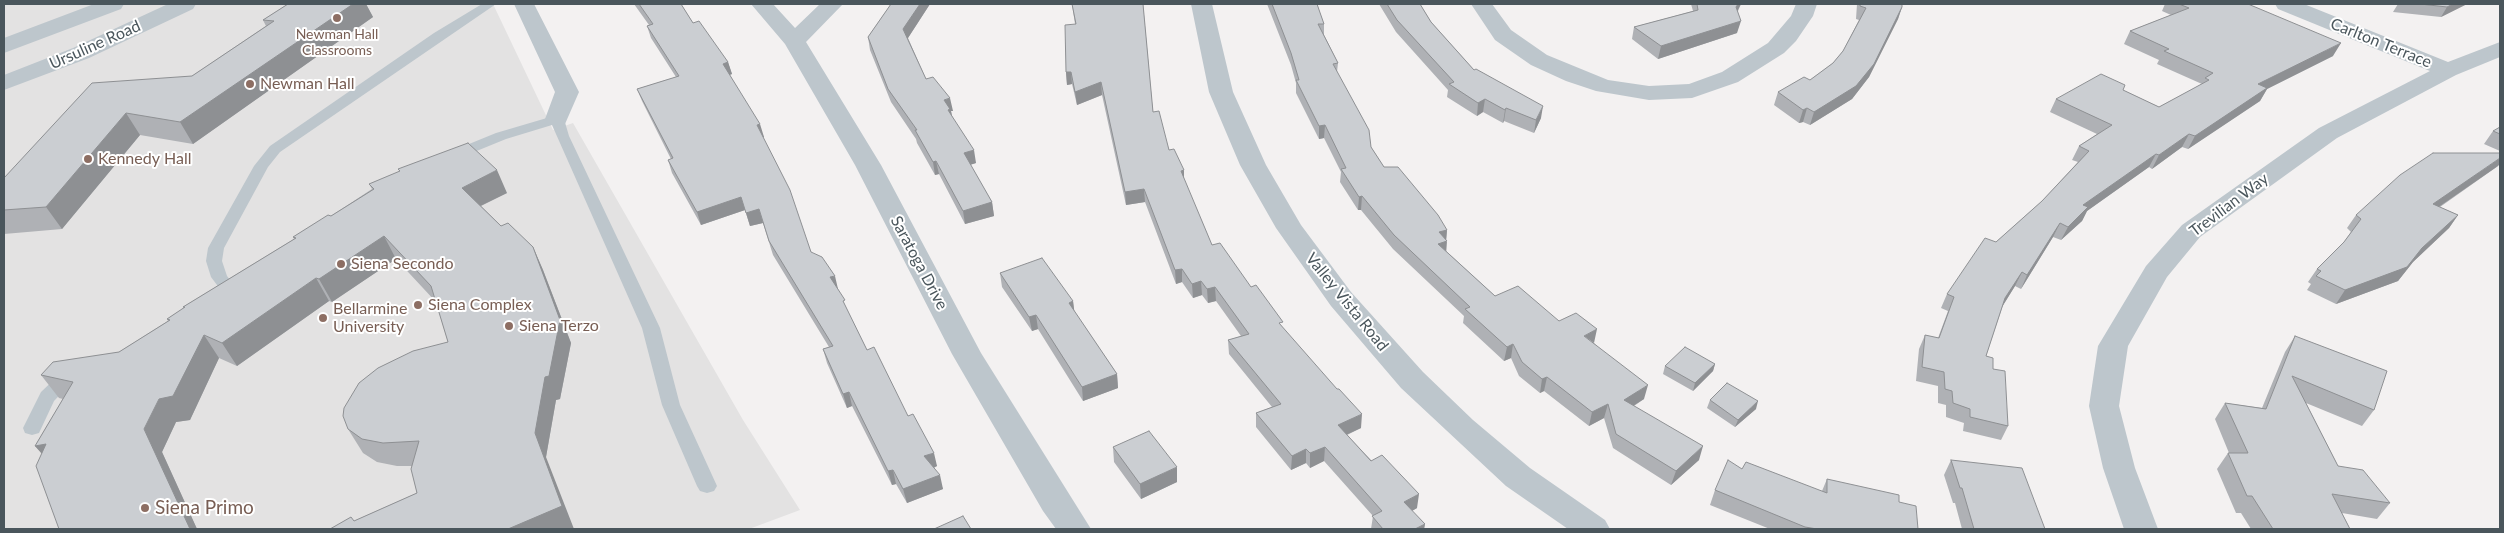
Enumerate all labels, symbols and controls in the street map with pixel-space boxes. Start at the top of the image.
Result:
marker: Newman Hall Classrooms [331,12,343,24]
street label: Carlton Terrace [2328,14,2434,72]
street label: Ursuline Road [46,16,144,74]
place label: Newman Hall Classrooms [296,26,378,58]
place label: Newman Hall [260,74,355,94]
marker: Newman Hall [244,78,256,90]
place label: Kennedy Hall [98,149,192,169]
marker: Kennedy Hall [82,153,94,165]
street label: Trevilian Way [2186,169,2272,241]
street label: Saratoga Drive [886,213,952,313]
street label: Valley Vista Road [1302,249,1392,355]
place label: Siena Secondo [351,254,453,274]
marker: Siena Secondo [335,258,347,270]
place label: Siena Complex [428,295,532,315]
place label: Bellarmine University [333,299,407,337]
marker: Siena Complex [412,299,424,311]
marker: Bellarmine University [317,312,329,324]
place label: Siena Terzo [519,316,599,336]
marker: Siena Terzo [503,320,515,332]
place label: Siena Primo [155,497,254,519]
marker: Siena Primo [139,502,151,514]

